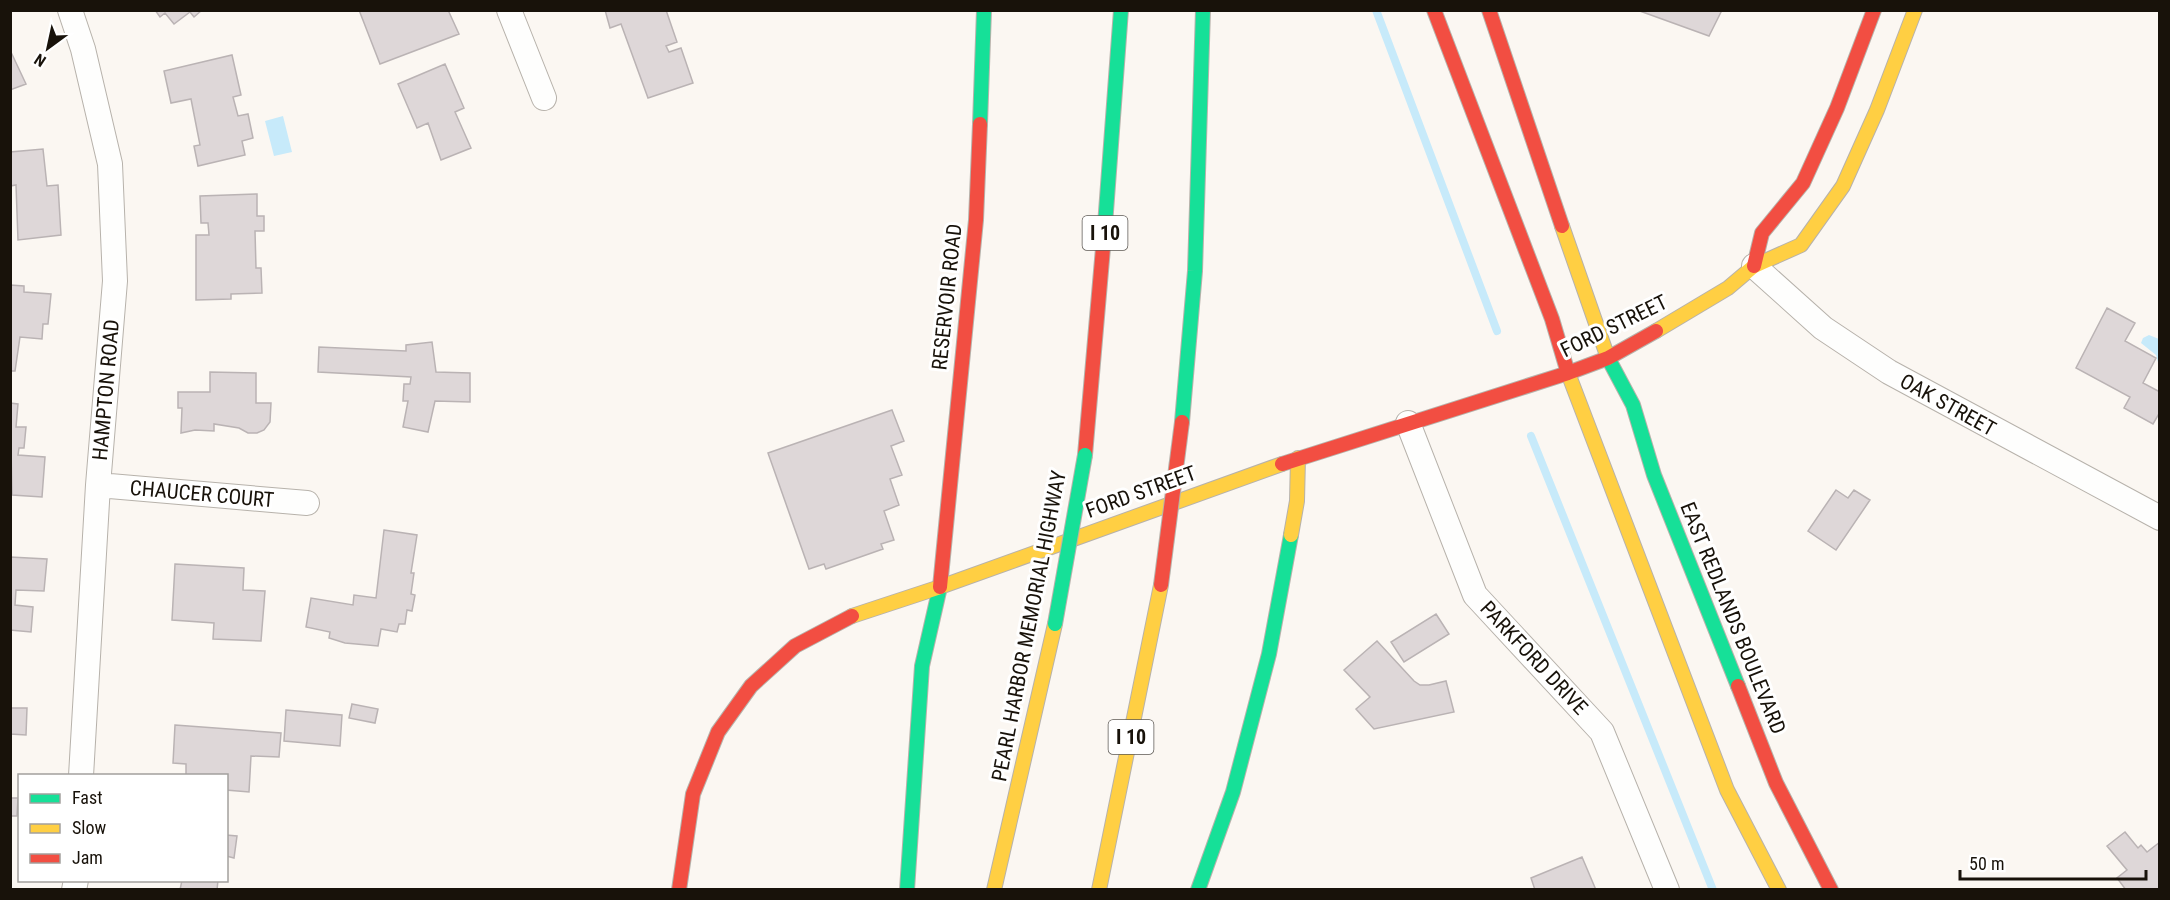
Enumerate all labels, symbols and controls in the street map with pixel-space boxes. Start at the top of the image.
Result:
north arrow [18,18,78,78]
text: N [31,50,49,71]
road number: I 10 [1082,216,1128,250]
street label: RESERVOIR ROAD [927,223,967,371]
street label: FORD STREET [1557,290,1671,362]
street label: HAMPTON ROAD [88,318,124,462]
street label: OAK STREET [1896,369,2000,441]
street label: FORD STREET [1083,461,1200,523]
street label: PEARL HARBOR MEMORIAL HIGHWAY [987,468,1071,784]
street label: CHAUCER COURT [129,476,275,512]
street label: EAST REDLANDS BOULEVARD [1675,499,1791,737]
street label: PARKFORD DRIVE [1475,596,1593,720]
road number: I 10 [1108,720,1154,754]
legend [18,774,228,882]
text: Fast [72,787,103,808]
text: Slow [72,817,107,838]
scale bar [1960,843,2146,881]
text: Jam [72,847,103,868]
text: 50 m [1969,853,2004,874]

